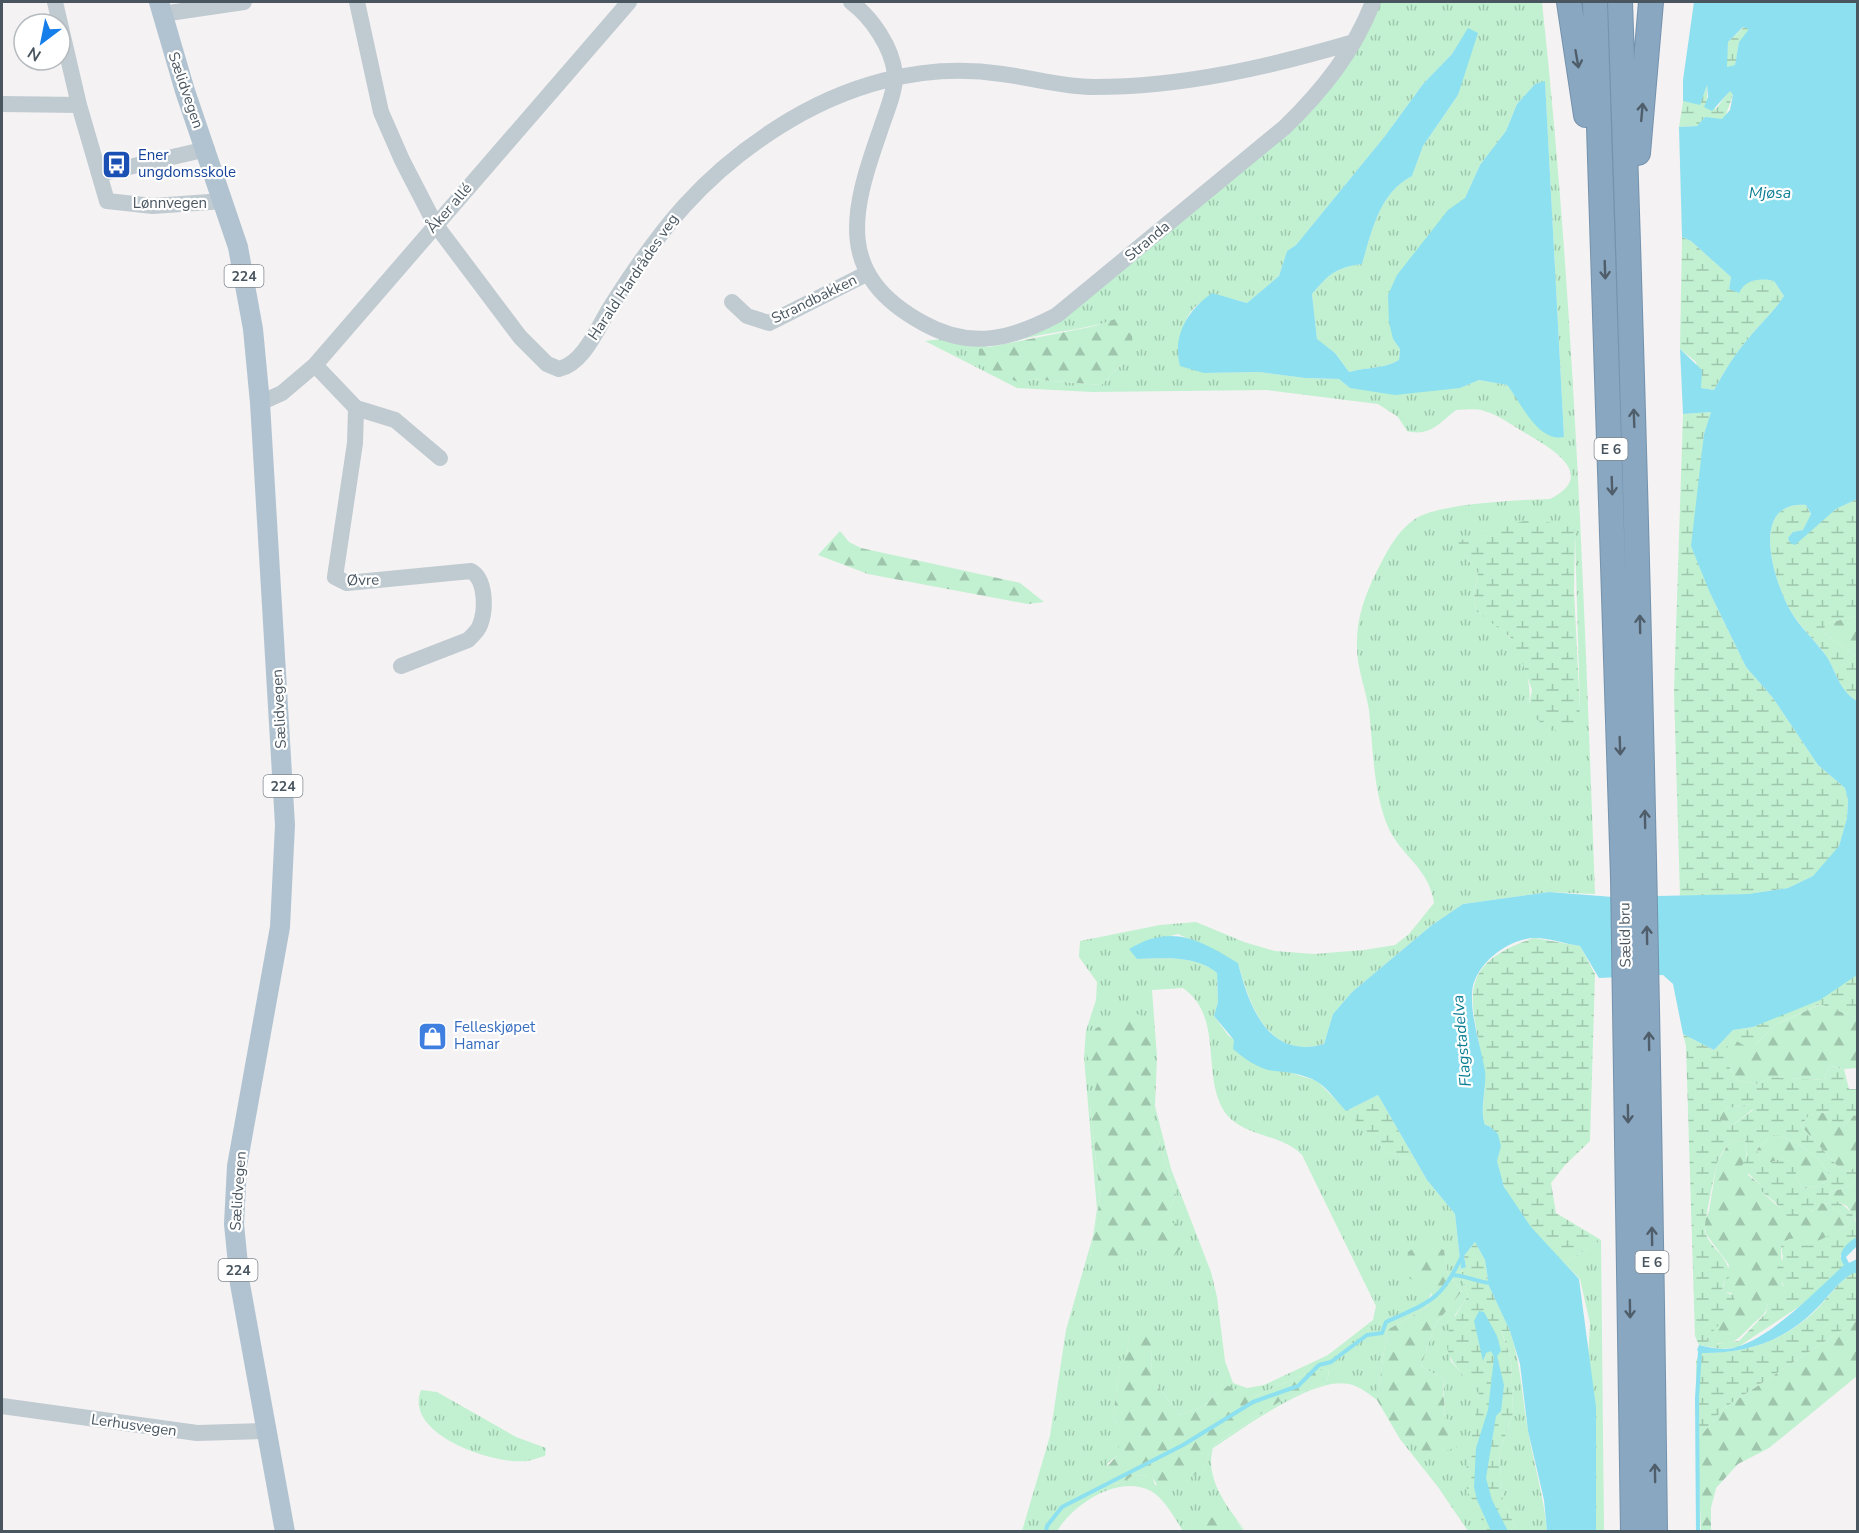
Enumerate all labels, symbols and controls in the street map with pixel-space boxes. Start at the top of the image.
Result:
north arrow [12,12,72,72]
text: N [24,41,45,66]
street label: Sælidvegen [164,49,208,131]
one-way arrow [1572,49,1583,69]
one-way arrow [1637,103,1648,122]
place label: Ener ungdomsskole [138,145,236,182]
bus stop icon: Ener ungdomsskole [101,148,133,180]
street label: Åker allé [421,178,476,237]
water label: Mjøsa [1749,182,1791,204]
street label: Lønnvegen [133,193,207,213]
street label: Harald Hardrådes veg [583,210,683,344]
street label: Stranda [1120,216,1174,266]
one-way arrow [1600,259,1611,279]
road number: 224 [224,265,264,287]
street label: Strandbakken [768,270,860,328]
one-way arrow [1629,409,1640,428]
road number: E 6 [1594,438,1628,460]
one-way arrow [1606,475,1618,495]
street label: Øvre [347,570,379,590]
one-way arrow [1634,614,1646,634]
street label: Sælidvegen [267,669,291,749]
one-way arrow [1614,735,1626,755]
road number: 224 [264,775,302,797]
one-way arrow [1639,809,1650,829]
street label: Sælid bru [1614,902,1636,968]
one-way arrow [1641,925,1653,945]
water label: Flagstadelva [1447,994,1477,1088]
place label: Felleskjøpet Hamar [454,1017,536,1054]
shop icon: Felleskjøpet Hamar [417,1020,449,1052]
one-way arrow [1643,1032,1655,1052]
one-way arrow [1622,1104,1634,1124]
street label: Sælidvegen [225,1151,251,1231]
one-way arrow [1646,1227,1657,1247]
road number: E 6 [1636,1251,1668,1273]
road number: 224 [218,1259,258,1281]
one-way arrow [1624,1299,1636,1319]
street label: Lerhusvegen [90,1409,178,1441]
one-way arrow [1649,1464,1661,1484]

